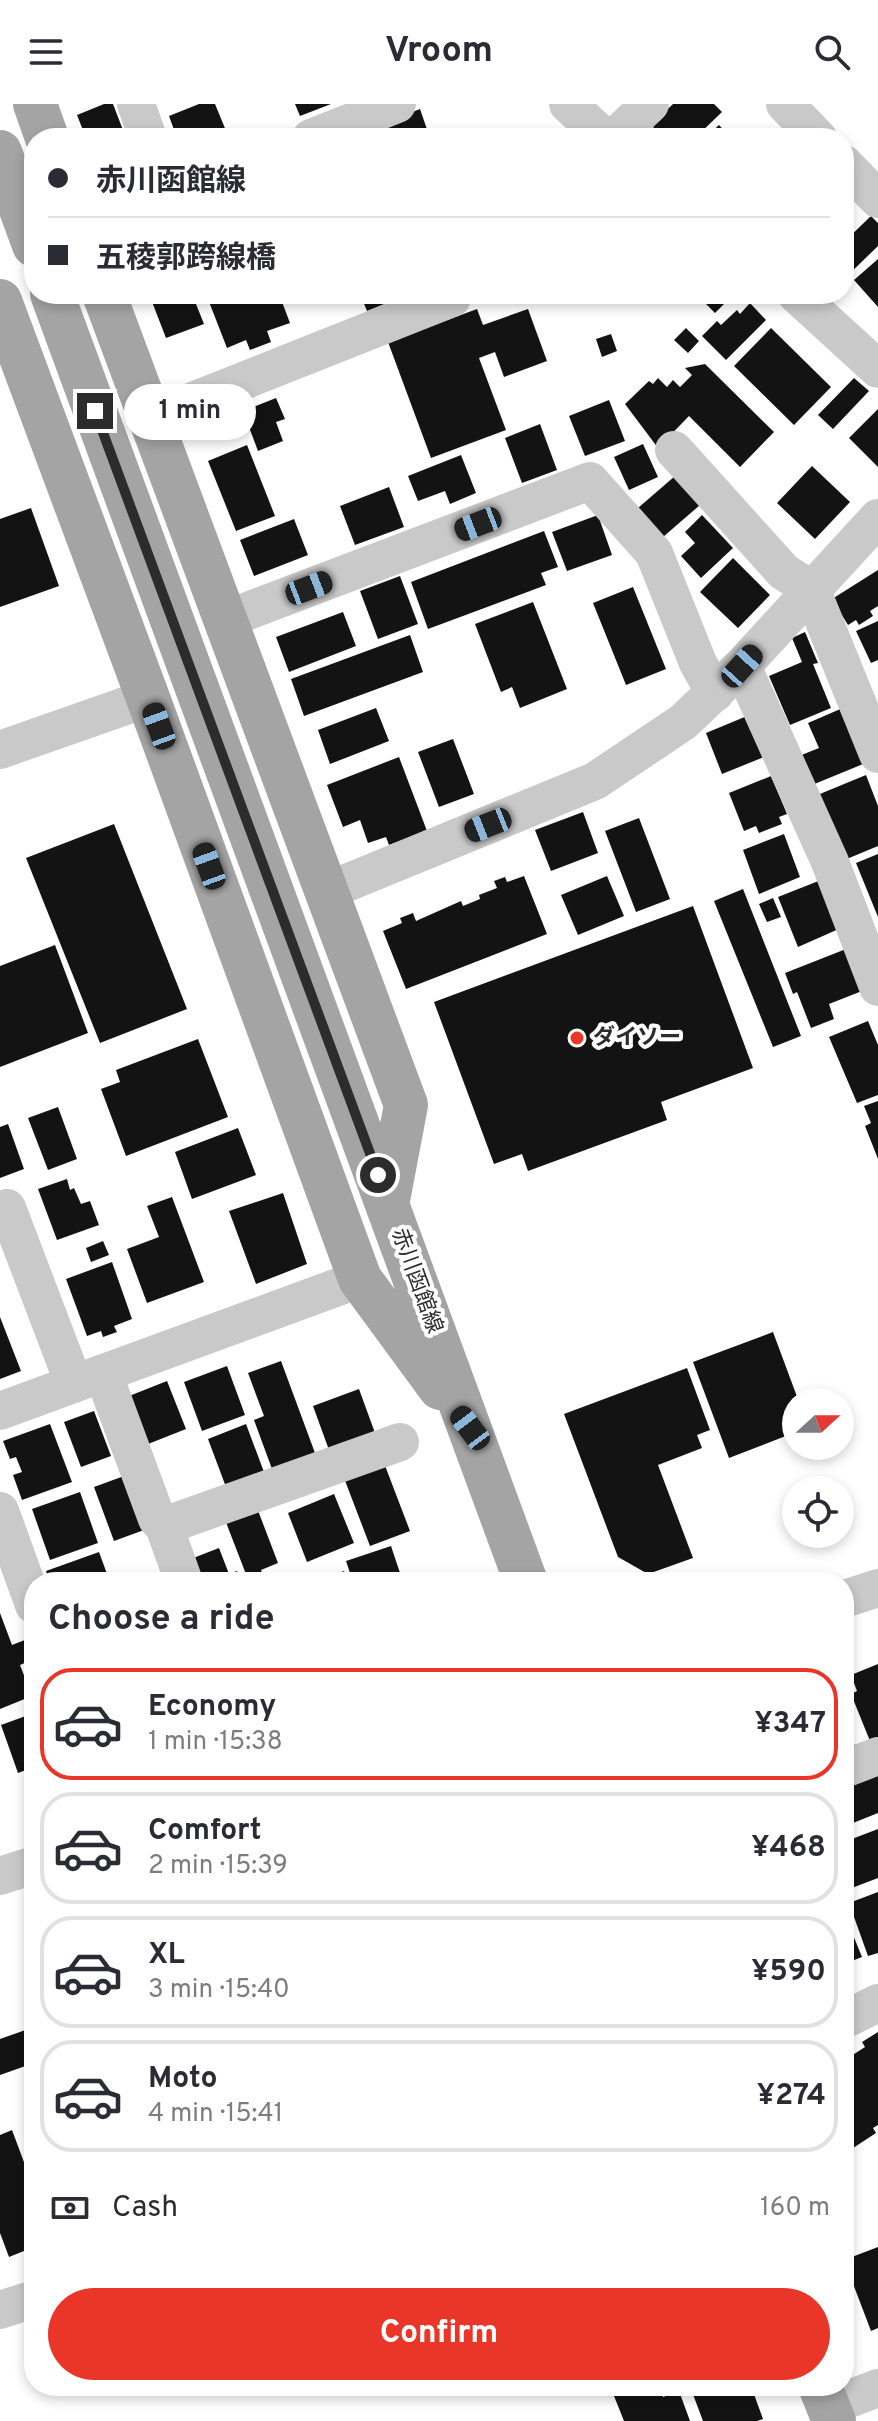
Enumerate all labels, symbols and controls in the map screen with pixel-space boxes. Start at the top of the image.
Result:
text: Vroom [385,29,493,75]
icon: menu [24,30,68,74]
icon: search [810,30,854,74]
text: 赤川函館線 [96,164,246,201]
text: 五稜郭跨線橋 [96,241,276,278]
callout: 1 min [123,383,255,439]
route end [77,393,113,429]
text: 1 min [159,395,221,428]
car [451,504,505,544]
car [282,568,336,608]
car [717,640,767,692]
car [140,699,178,753]
car [461,805,515,845]
car [190,839,228,893]
place label: ダイソー [593,1025,681,1052]
marker: ダイソー [568,1029,586,1047]
route start [360,1157,396,1193]
street label: 赤川函館線 [385,1225,447,1337]
north arrow [782,1388,854,1460]
map controls [782,1388,854,1548]
car [446,1402,494,1454]
button: locate [782,1476,854,1548]
text: Choose a ride [48,1597,274,1643]
icon: car [52,1688,124,1760]
text: Economy [148,1689,276,1726]
text: ¥347 [754,1706,826,1743]
text: 1 min · 15:38 [148,1726,283,1759]
icon: car [52,1812,124,1884]
text: Comfort [148,1813,261,1850]
text: ¥468 [751,1830,826,1867]
text: 2 min · 15:39 [148,1850,288,1883]
icon: car [52,1936,124,2008]
text: XL [148,1937,185,1974]
text: ¥590 [751,1954,826,1991]
text: 3 min · 15:40 [148,1974,290,2007]
icon: car [52,2060,124,2132]
text: Moto [148,2061,218,2098]
text: ¥274 [757,2078,826,2115]
text: 4 min · 15:41 [148,2098,283,2131]
icon: cash [48,2186,92,2230]
text: Cash [112,2190,178,2227]
text: 160 m [760,2192,830,2225]
button: Confirm [48,2288,830,2380]

